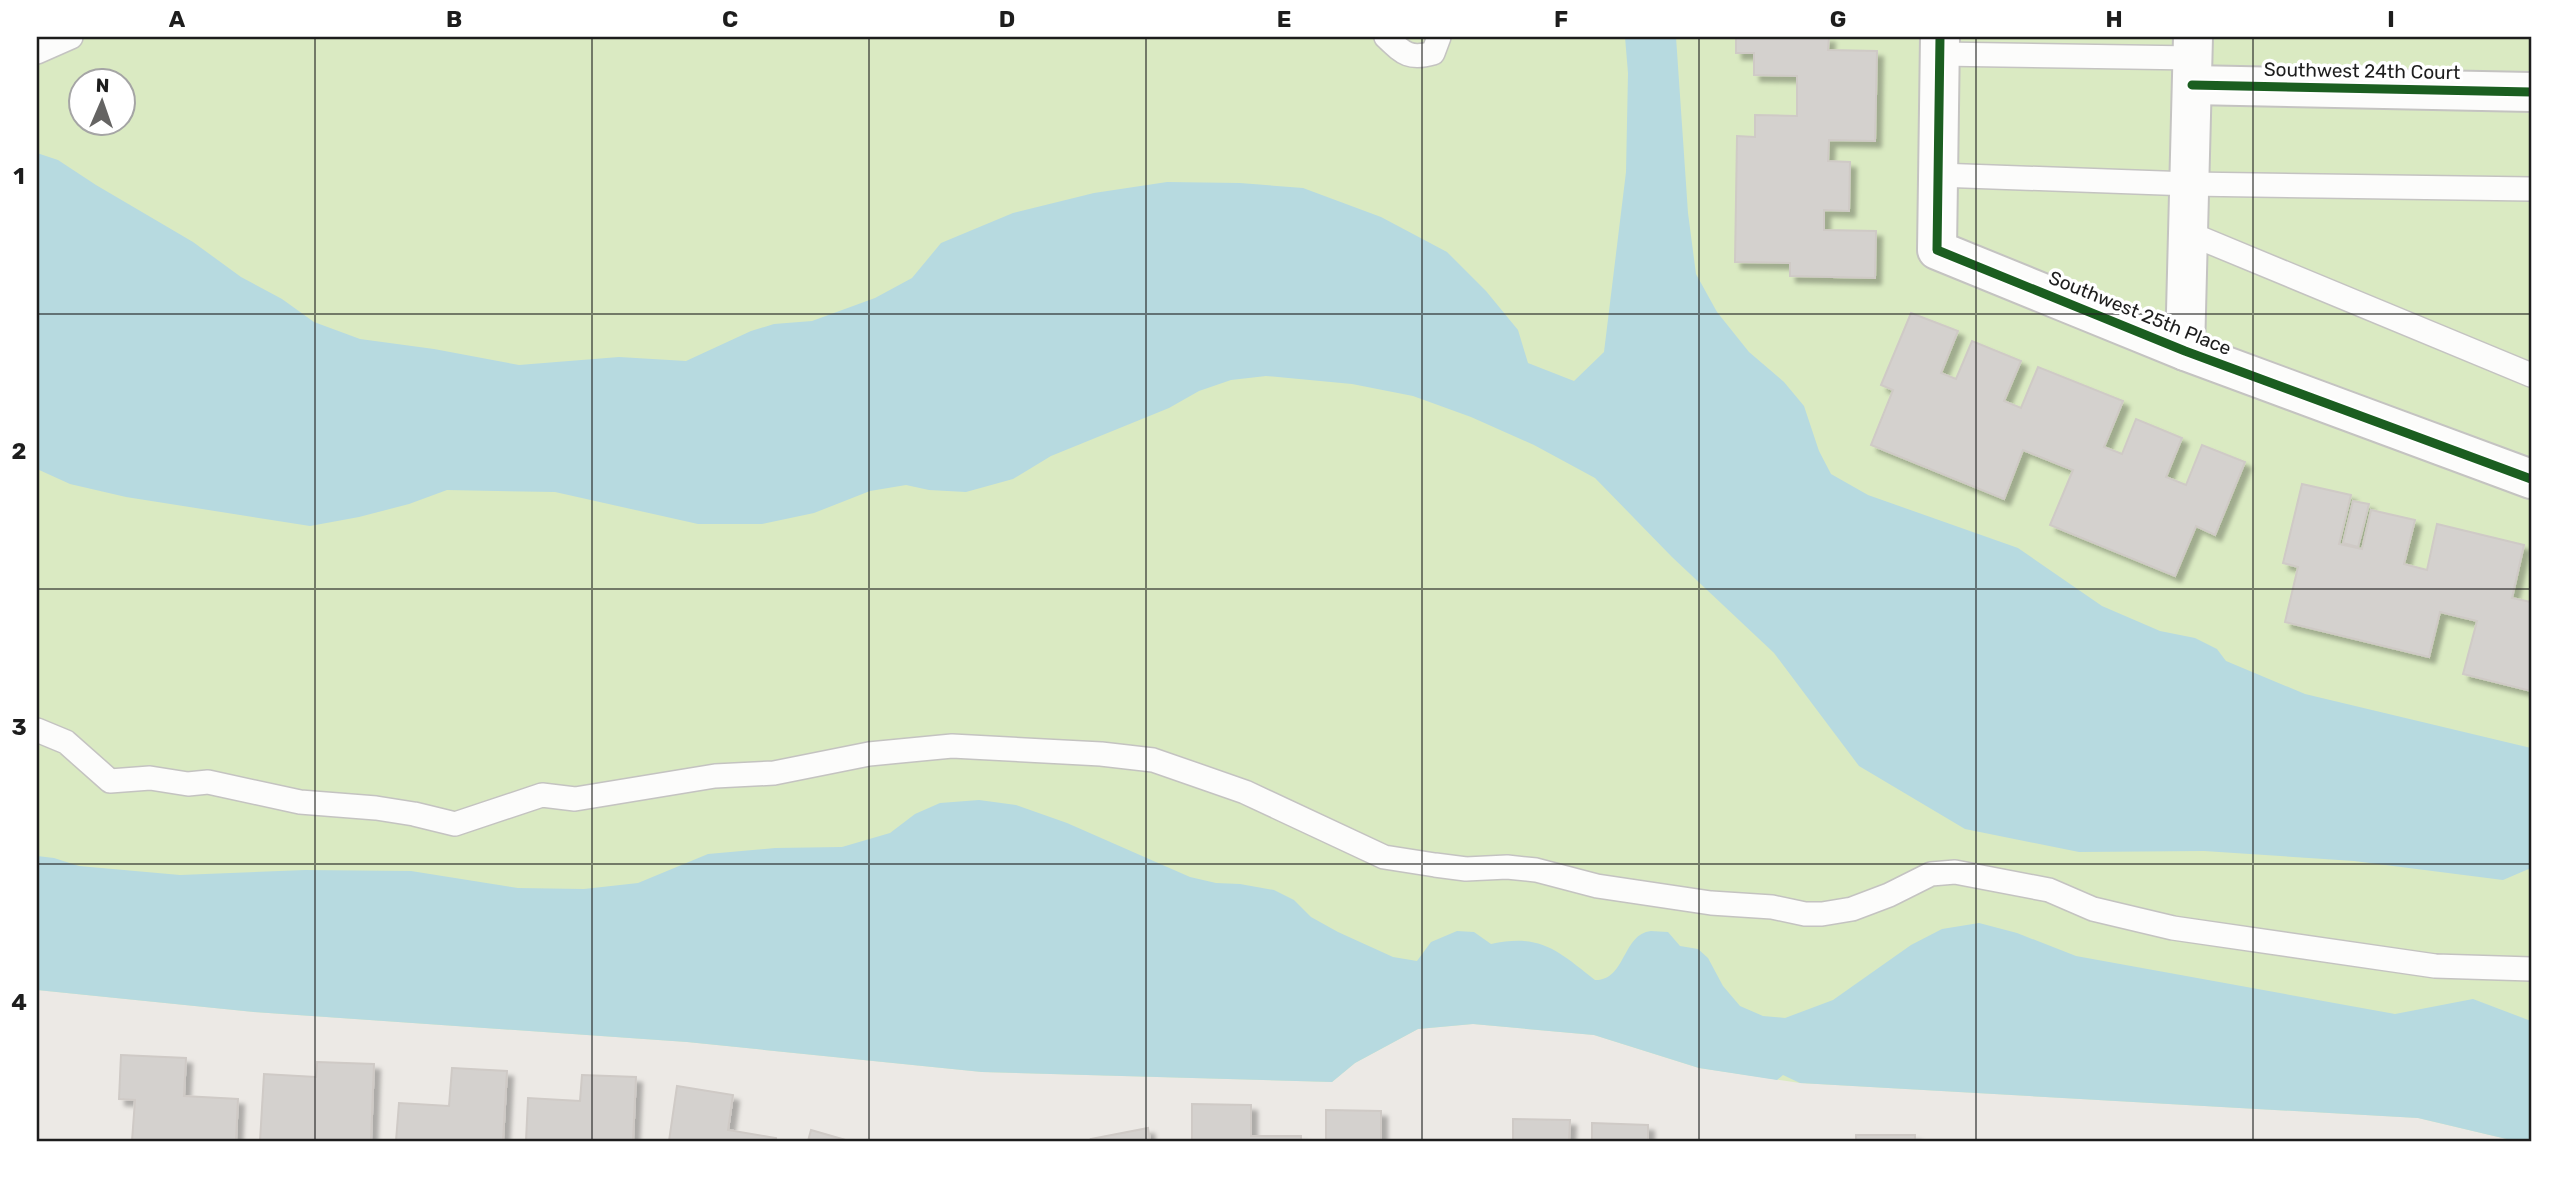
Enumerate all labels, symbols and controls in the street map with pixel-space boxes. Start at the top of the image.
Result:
text: A [169,5,186,33]
text: B [446,5,462,33]
text: C [722,5,738,33]
text: D [999,5,1015,33]
text: E [1277,5,1291,33]
text: F [1554,5,1568,33]
text: G [1830,5,1846,33]
text: H [2105,5,2123,33]
text: I [2387,5,2395,33]
street label: Southwest 24th Court [2264,58,2461,84]
north arrow [66,66,136,136]
text: N [95,74,110,97]
text: 1 [13,162,25,190]
street label: Southwest 25th Place [2045,266,2235,360]
text: 2 [12,437,26,465]
text: 3 [11,713,27,741]
text: 4 [11,988,27,1016]

